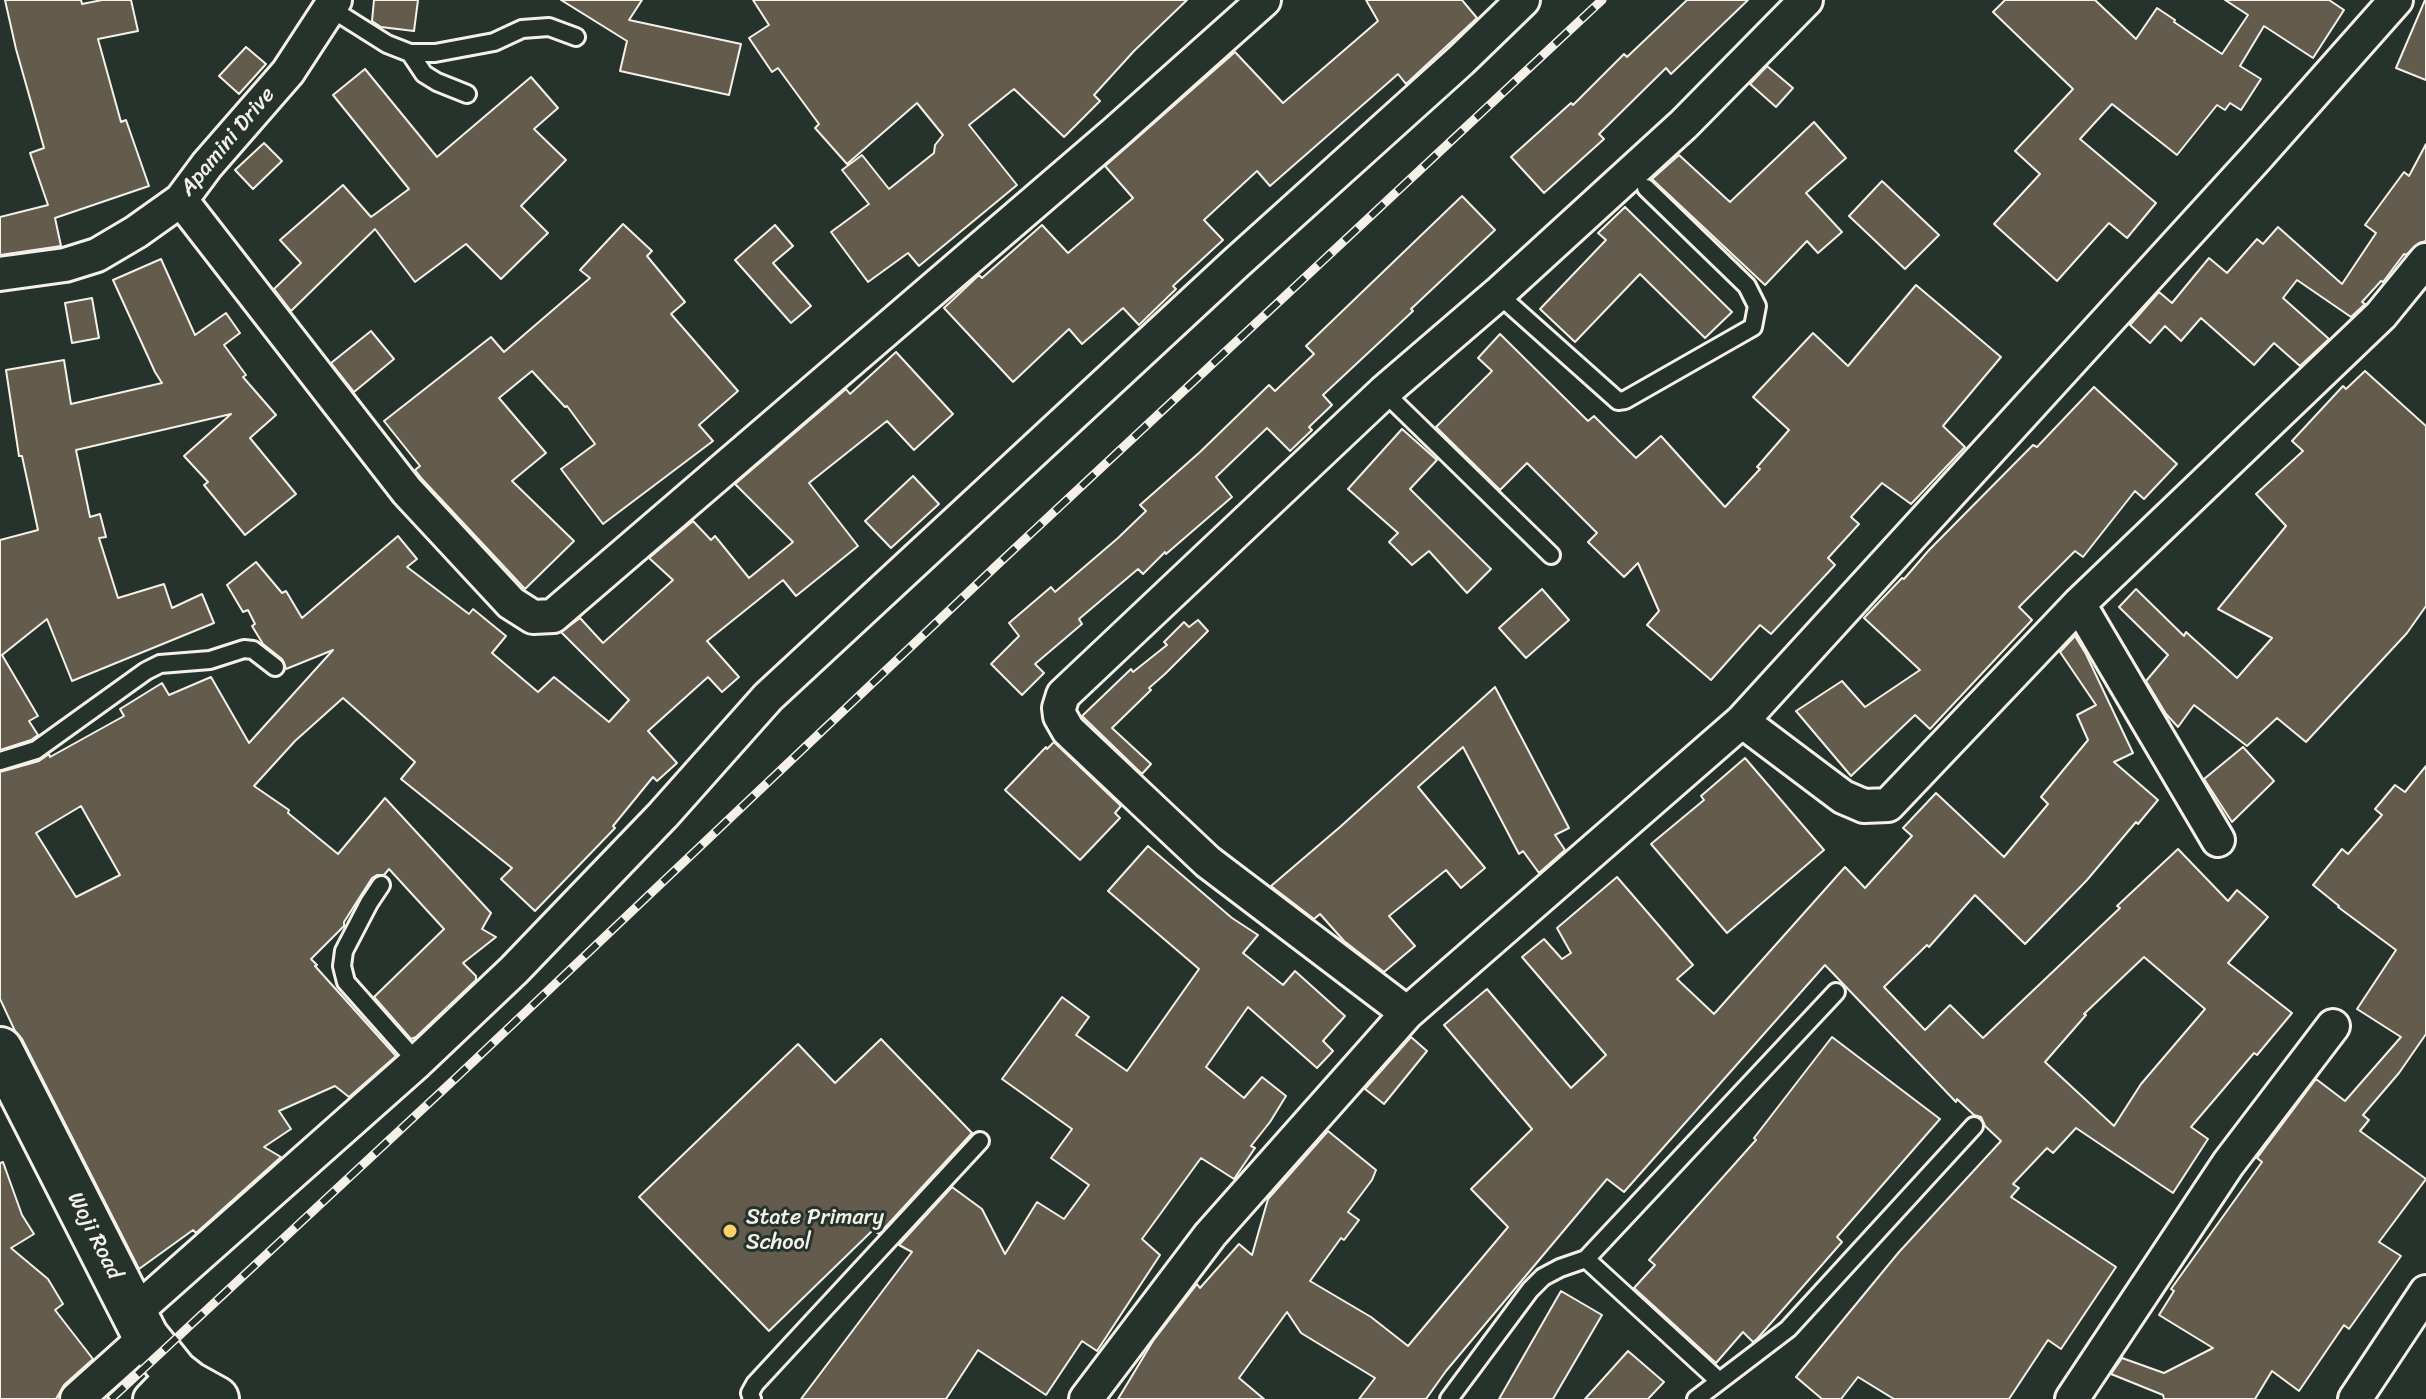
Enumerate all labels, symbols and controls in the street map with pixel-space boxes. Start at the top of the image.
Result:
street label: Apamini Drive [175,82,281,202]
street label: Woji Road [61,1188,127,1284]
place label: State Primary School [746,1205,884,1256]
marker: State Primary School [721,1222,739,1240]

